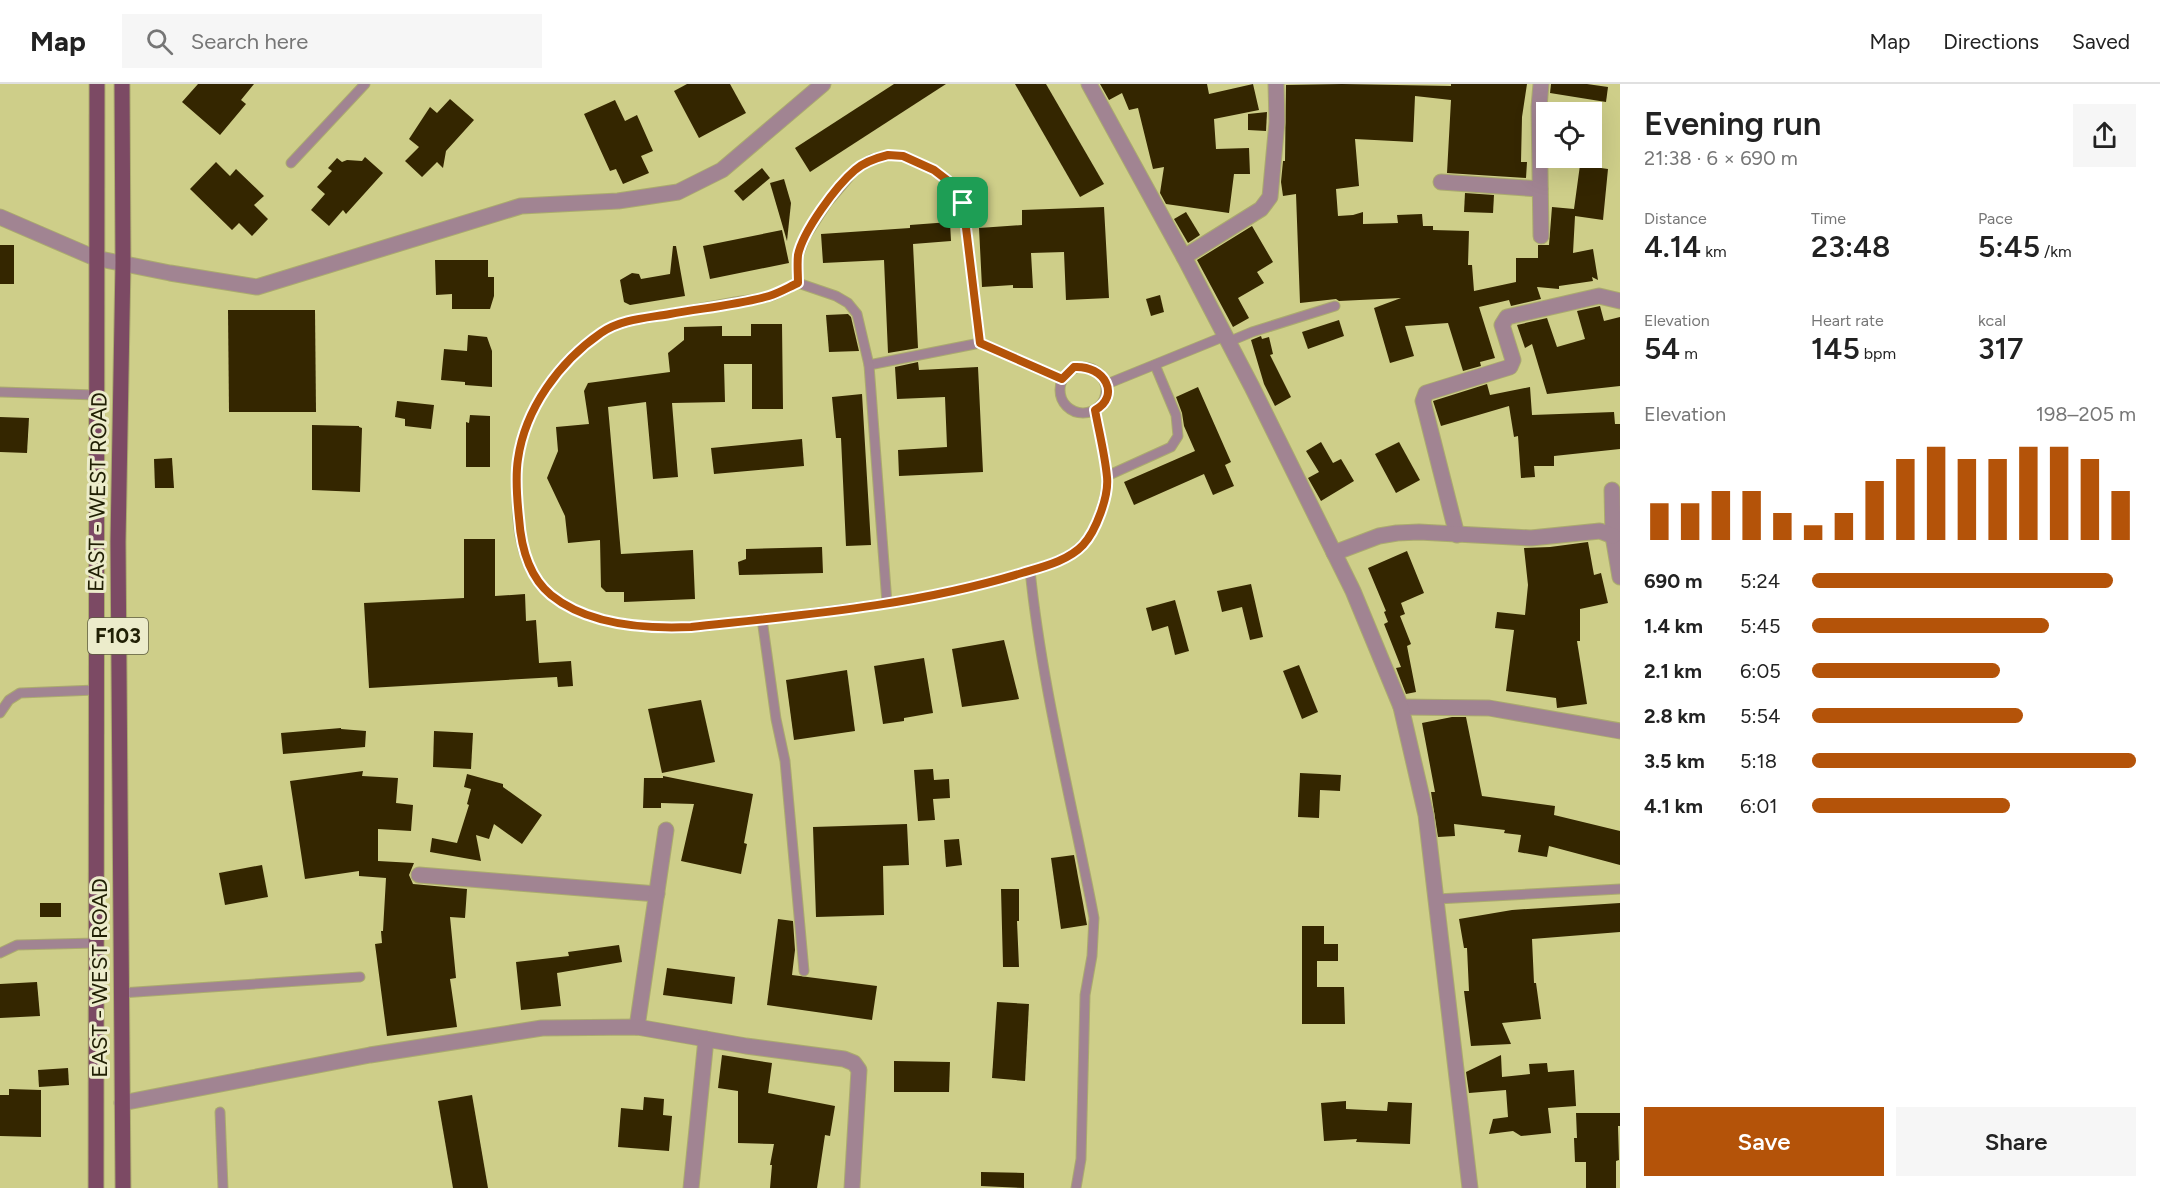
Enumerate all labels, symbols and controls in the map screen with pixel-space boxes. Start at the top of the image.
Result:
search box [122,14,542,68]
text: Map [30,24,86,58]
icon: search [143,25,176,58]
text: Search here [191,28,308,55]
text: Map [1869,29,1910,54]
text: Directions [1943,29,2039,54]
text: Saved [2072,29,2130,54]
map controls [1536,102,1602,168]
button: locate [1536,102,1602,168]
text: Evening run [1644,104,1821,143]
button: share [2073,104,2136,167]
text: 21:38 · 6 × 690 m [1644,146,1798,170]
pin [937,177,988,228]
icon: arrive [946,186,979,219]
text: Distance [1644,209,1707,228]
text: Time [1811,209,1846,228]
text: Pace [1978,209,2013,228]
text: 4.14 [1644,228,1701,265]
text: 23:48 [1811,228,1890,265]
text: 5:45 [1978,228,2040,265]
text: km [1701,242,1727,261]
text: /km [2040,242,2072,261]
text: Elevation [1644,311,1710,330]
text: Heart rate [1811,311,1884,330]
text: kcal [1978,311,2006,330]
text: 54 [1644,330,1680,367]
text: 145 [1811,330,1860,367]
text: 317 [1978,330,2024,367]
text: m [1680,344,1698,363]
text: bpm [1860,344,1896,363]
street label: EAST - WEST ROAD [82,392,113,592]
text: Elevation [1644,402,1726,426]
text: 198–205 m [2036,402,2136,426]
text: 690 m [1644,569,1702,593]
text: 5:24 [1740,569,1780,593]
text: 1.4 km [1644,614,1703,638]
text: 5:45 [1740,614,1780,638]
road number: F103 [88,618,148,654]
text: 2.1 km [1644,659,1702,683]
text: 6:05 [1740,659,1781,683]
text: 2.8 km [1644,704,1706,728]
text: 5:54 [1740,704,1780,728]
text: 3.5 km [1644,749,1705,773]
text: 5:18 [1740,749,1777,773]
text: 4.1 km [1644,794,1703,818]
text: 6:01 [1740,794,1777,818]
street label: EAST - WEST ROAD [86,878,113,1078]
button: Save [1644,1107,1884,1176]
button: Share [1896,1107,2136,1176]

